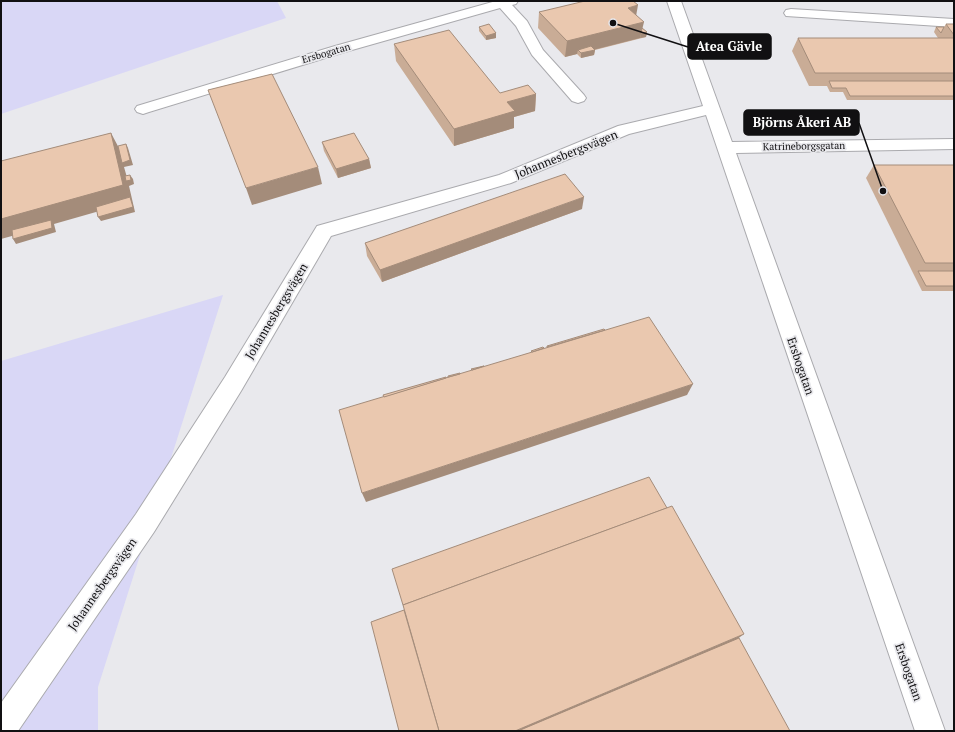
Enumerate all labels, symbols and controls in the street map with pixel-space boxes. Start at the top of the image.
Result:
callout: Atea Gävle [688,34,771,59]
text: Atea Gävle [696,37,762,55]
street label: Ersbogatan [300,40,352,66]
callout: Björns Åkeri AB [744,110,859,135]
text: Björns Åkeri AB [753,113,851,131]
street label: Johannesbergsvägen [512,127,620,181]
street label: Katrineborgsgatan [763,139,845,153]
street label: Johannesbergsvägen [241,260,311,362]
street label: Ersbogatan [784,335,818,397]
street label: Johannesbergsvägen [64,535,140,633]
street label: Ersbogatan [892,641,926,703]

